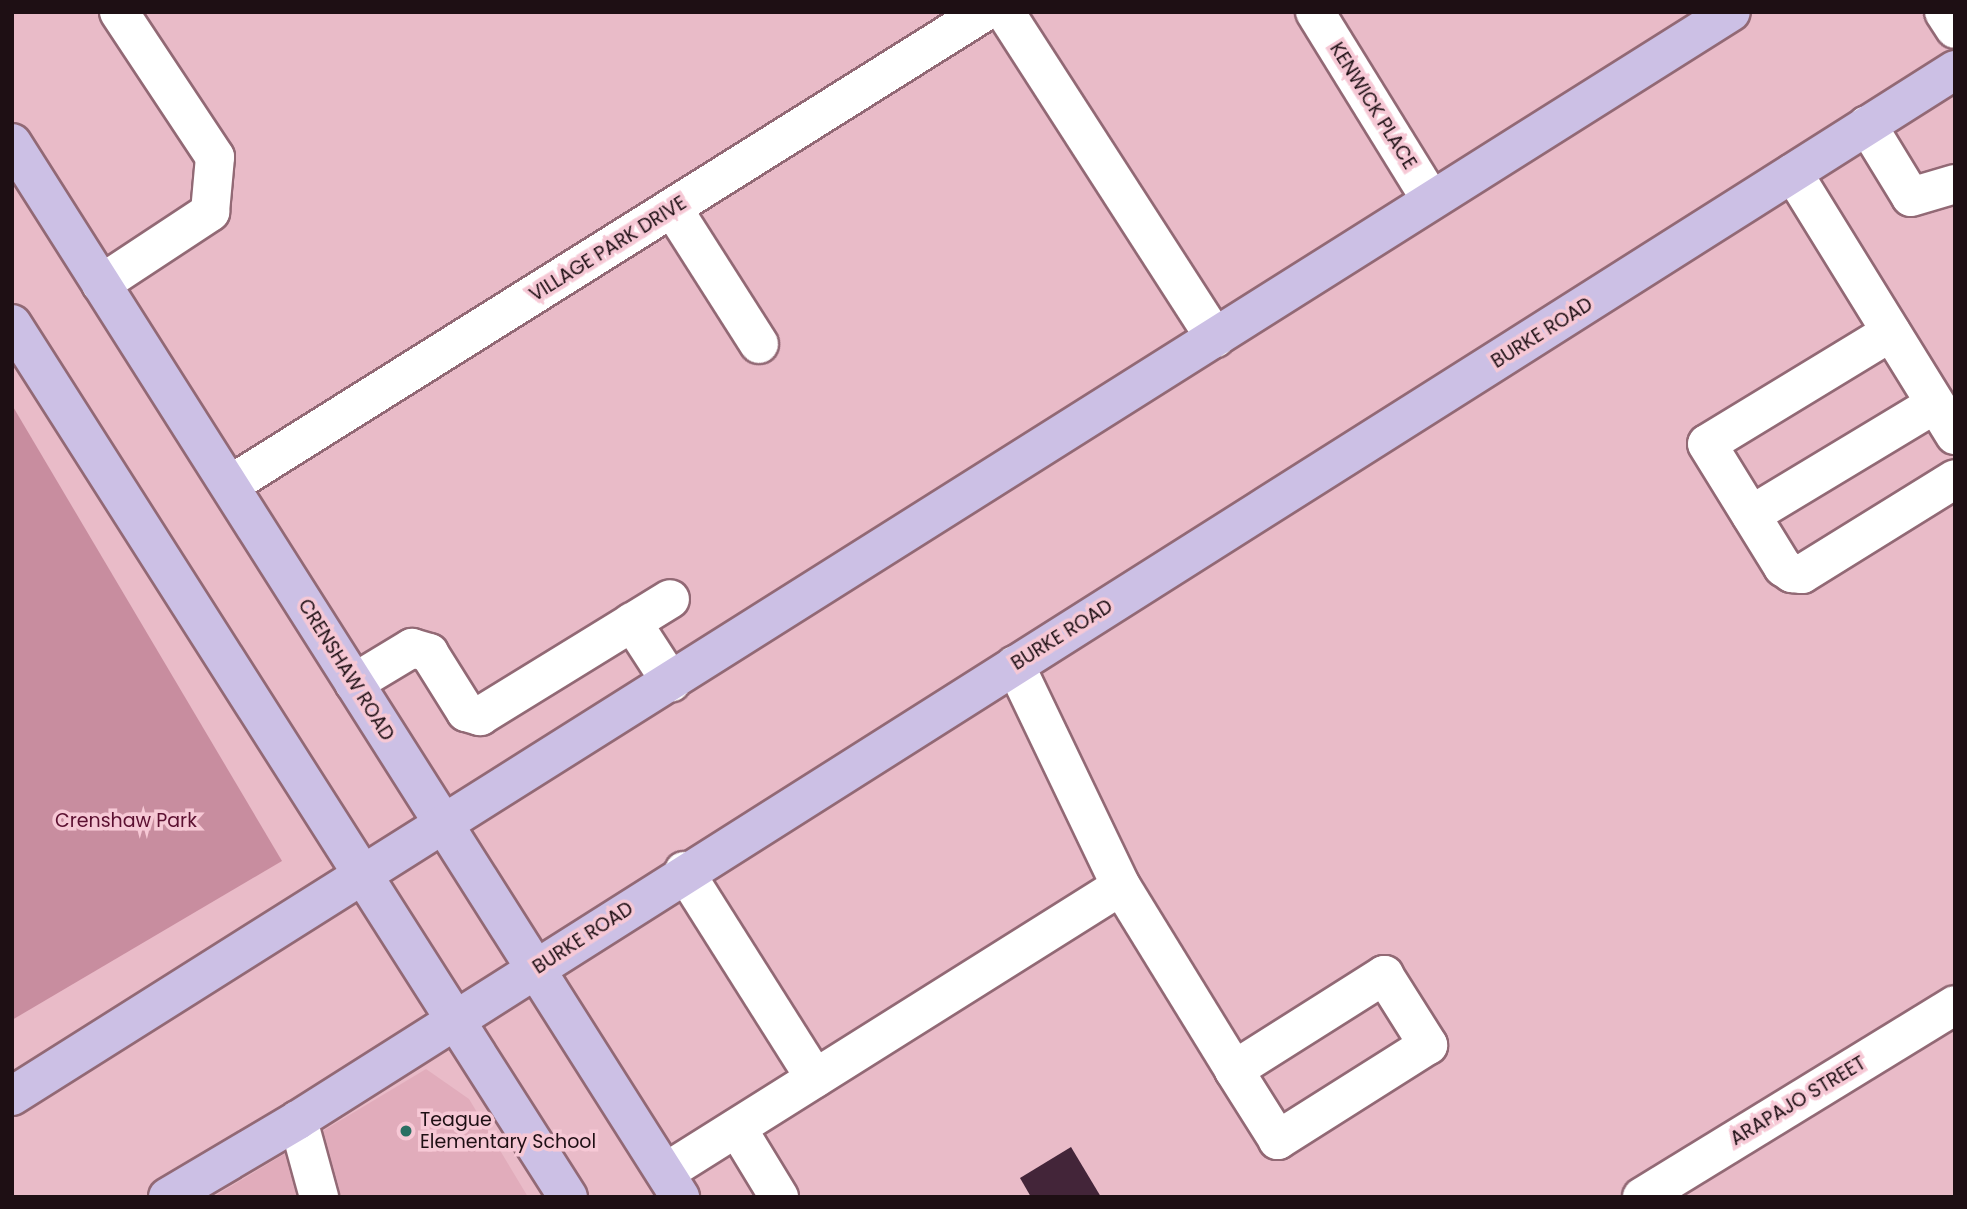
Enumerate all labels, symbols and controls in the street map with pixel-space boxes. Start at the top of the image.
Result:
street label: KENWICK PLACE [1325,38,1421,174]
street label: VILLAGE PARK DRIVE [525,192,691,306]
street label: BURKE ROAD [1487,293,1597,373]
street label: CRENSHAW ROAD [293,595,399,745]
street label: BURKE ROAD [1007,595,1117,675]
park label: Crenshaw Park [55,810,197,832]
street label: BURKE ROAD [529,897,637,979]
street label: ARAPAJO STREET [1726,1052,1870,1150]
place label: Teague Elementary School [420,1109,596,1153]
marker: Teague Elementary School [398,1123,414,1139]

